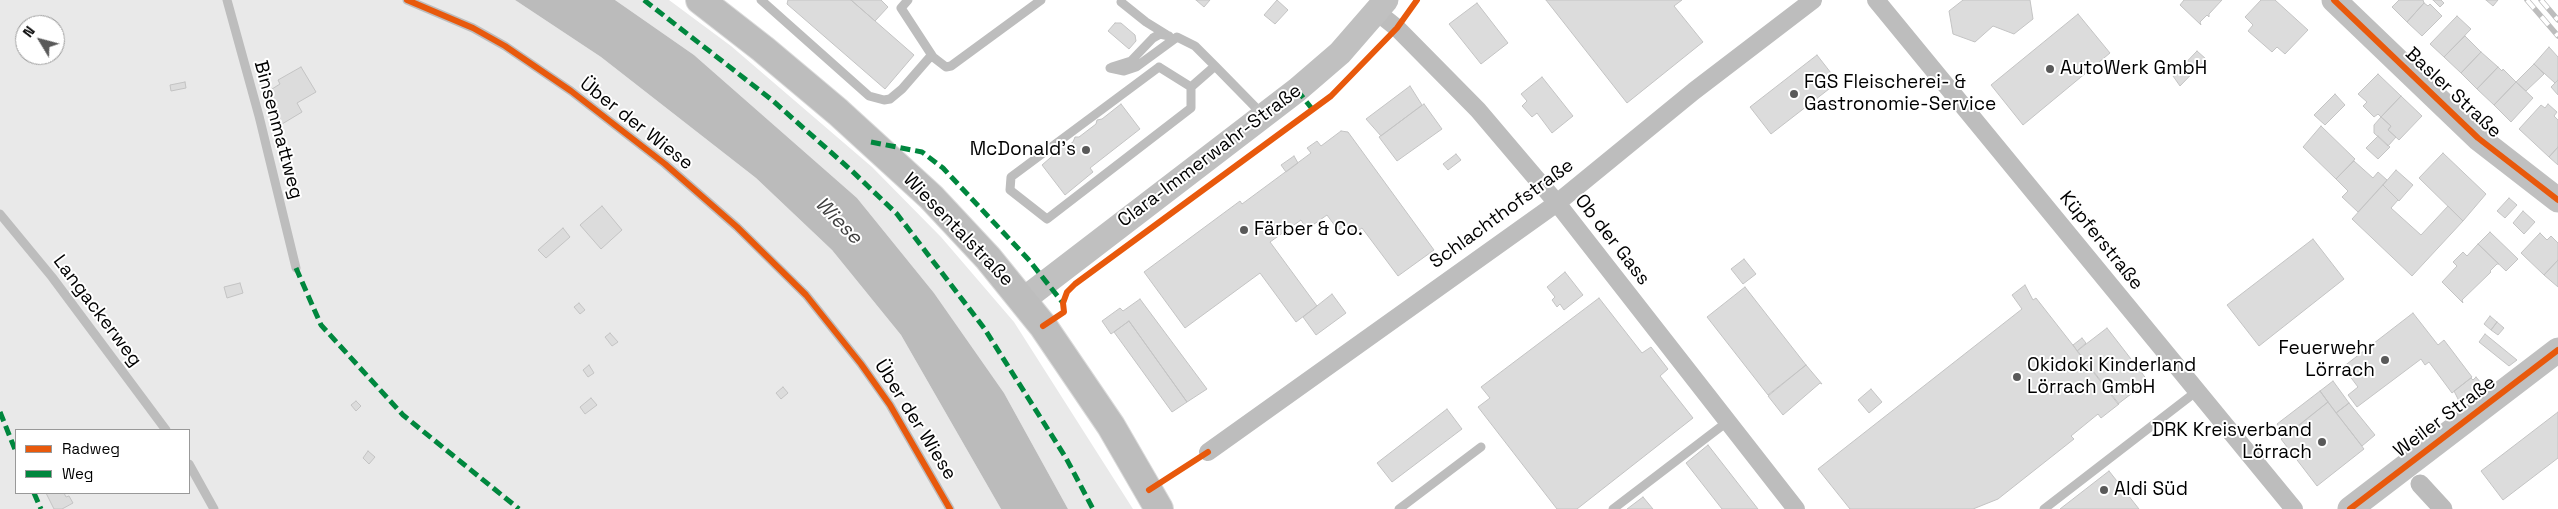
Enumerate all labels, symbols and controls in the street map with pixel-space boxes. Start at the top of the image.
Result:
north arrow [15,15,65,65]
text: N [19,22,39,41]
street label: Basler Straße [2400,43,2506,143]
street label: Binsenmattweg [249,58,307,202]
place label: AutoWerk GmbH [2060,58,2207,80]
marker: AutoWerk GmbH [2044,63,2056,75]
place label: FGS Fleischerei- & Gastronomie-Service [1804,72,1996,116]
street label: Über der Wiese [575,73,697,175]
street label: Clara-Immerwahr-Straße [1114,79,1306,233]
marker: FGS Fleischerei- & Gastronomie-Service [1788,88,1800,100]
place label: McDonald's [970,139,1076,161]
marker: McDonald's [1080,144,1092,156]
street label: Schlachthofstraße [1426,154,1578,274]
street label: Wiesentalstraße [898,169,1018,291]
street label: Küpferstraße [2054,187,2148,295]
street label: Ob der Gass [1570,190,1654,290]
water label: Wiese [809,192,867,250]
place label: Färber & Co. [1254,219,1363,241]
marker: Färber & Co. [1238,224,1250,236]
street label: Langackerweg [48,251,146,371]
place label: Feuerwehr Lörrach [2278,338,2375,382]
marker: Feuerwehr Lörrach [2379,354,2391,366]
place label: Okidoki Kinderland Lörrach GmbH [2027,355,2196,399]
street label: Über der Wiese [869,356,961,484]
marker: Okidoki Kinderland Lörrach GmbH [2011,371,2023,383]
street label: Weiler Straße [2390,371,2500,463]
place label: DRK Kreisverband Lörrach [2152,420,2312,464]
legend [15,429,190,494]
marker: DRK Kreisverband Lörrach [2316,436,2328,448]
text: Radweg [62,439,120,458]
text: Weg [62,464,93,483]
place label: Aldi Süd [2114,479,2188,501]
marker: Aldi Süd [2098,484,2110,496]

